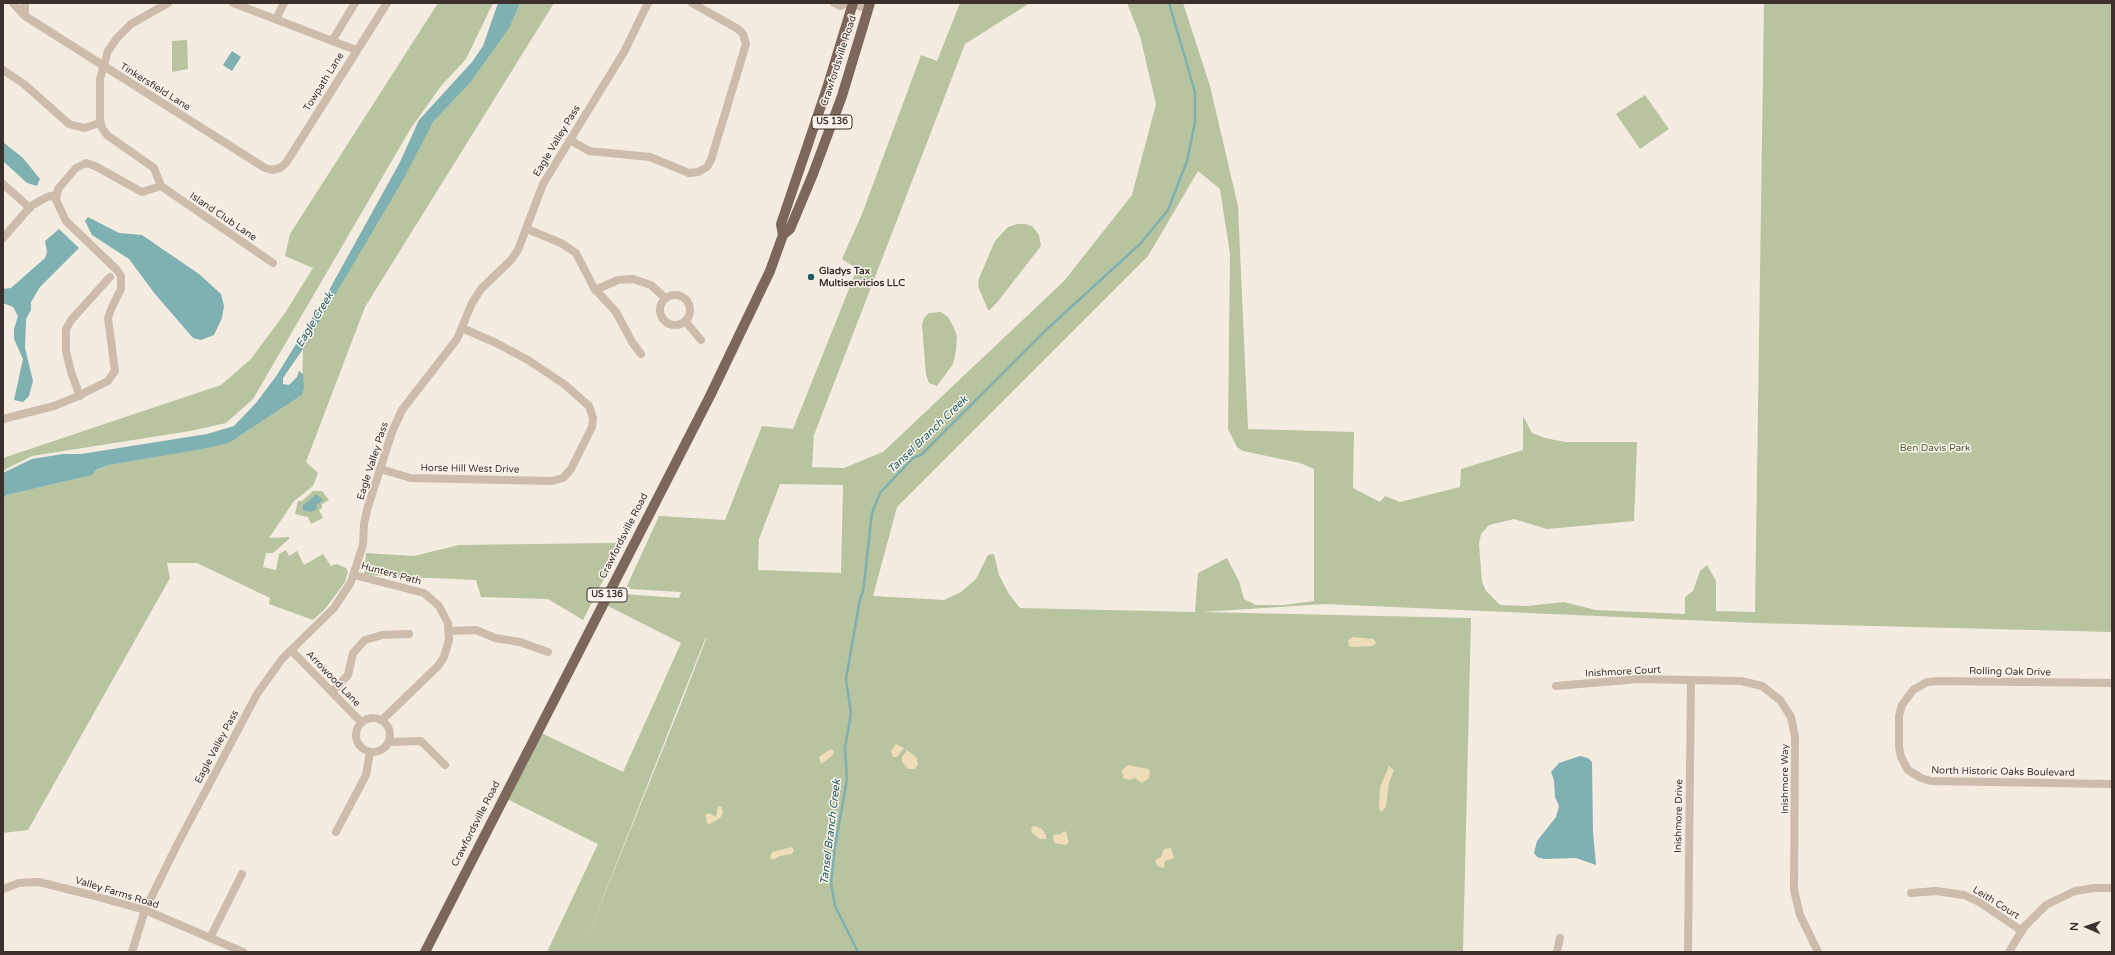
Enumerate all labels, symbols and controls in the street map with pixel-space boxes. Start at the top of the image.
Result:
street label: Crawfordsville Road [819,14,859,108]
street label: Towpath Lane [301,50,347,114]
street label: Tinkersfield Lane [118,61,192,113]
street label: Eagle Valley Pass [531,103,583,179]
road number: US 136 [812,115,852,129]
street label: Island Club Lane [187,190,259,244]
place label: Gladys Tax Multiservicios LLC [819,265,905,288]
marker: Gladys Tax Multiservicios LLC [806,272,816,282]
water label: Eagle Creek [293,290,337,350]
water label: Tansel Branch Creek [885,393,971,477]
street label: Eagle Valley Pass [355,421,391,501]
park label: Ben Davis Park [1900,442,1970,454]
street label: Horse Hill West Drive [420,462,520,476]
street label: Crawfordsville Road [597,491,651,581]
street label: Hunters Path [360,560,422,588]
road number: US 136 [587,588,627,602]
street label: Arrowood Lane [303,649,363,709]
street label: Inishmore Court [1585,664,1661,680]
street label: Rolling Oak Drive [1969,665,2051,679]
street label: Eagle Valley Pass [193,708,241,786]
street label: Inishmore Way [1779,744,1791,814]
street label: North Historic Oaks Boulevard [1931,765,2075,779]
street label: Crawfordsville Road [449,779,503,869]
water label: Tansel Branch Creek [818,779,844,885]
street label: Inishmore Drive [1672,779,1686,853]
street label: Valley Farms Road [74,875,160,911]
street label: Leith Court [1970,884,2022,922]
north arrow [2067,907,2107,947]
text: N [2068,922,2081,931]

